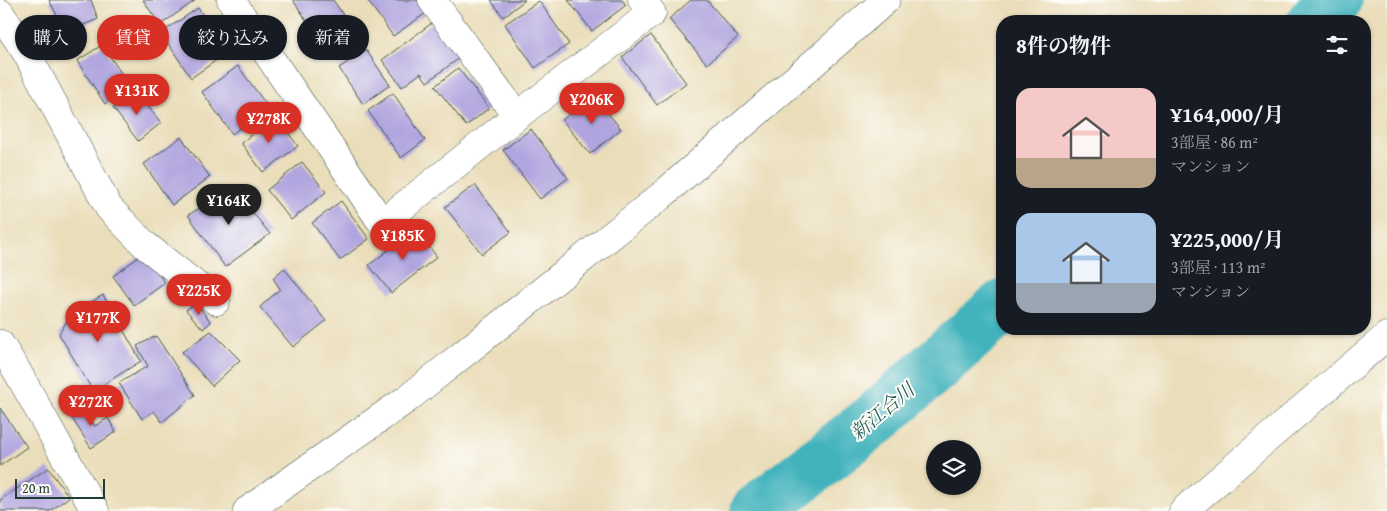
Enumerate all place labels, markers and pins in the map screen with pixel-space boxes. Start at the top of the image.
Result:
pin: ¥131K [102,74,172,116]
pin: ¥206K [557,82,627,125]
pin: ¥278K [234,102,304,144]
pin: ¥164K [194,184,264,226]
pin: ¥185K [368,218,438,261]
pin: ¥225K [164,274,234,316]
pin: ¥177K [63,300,133,343]
pin: ¥272K [56,384,126,427]

